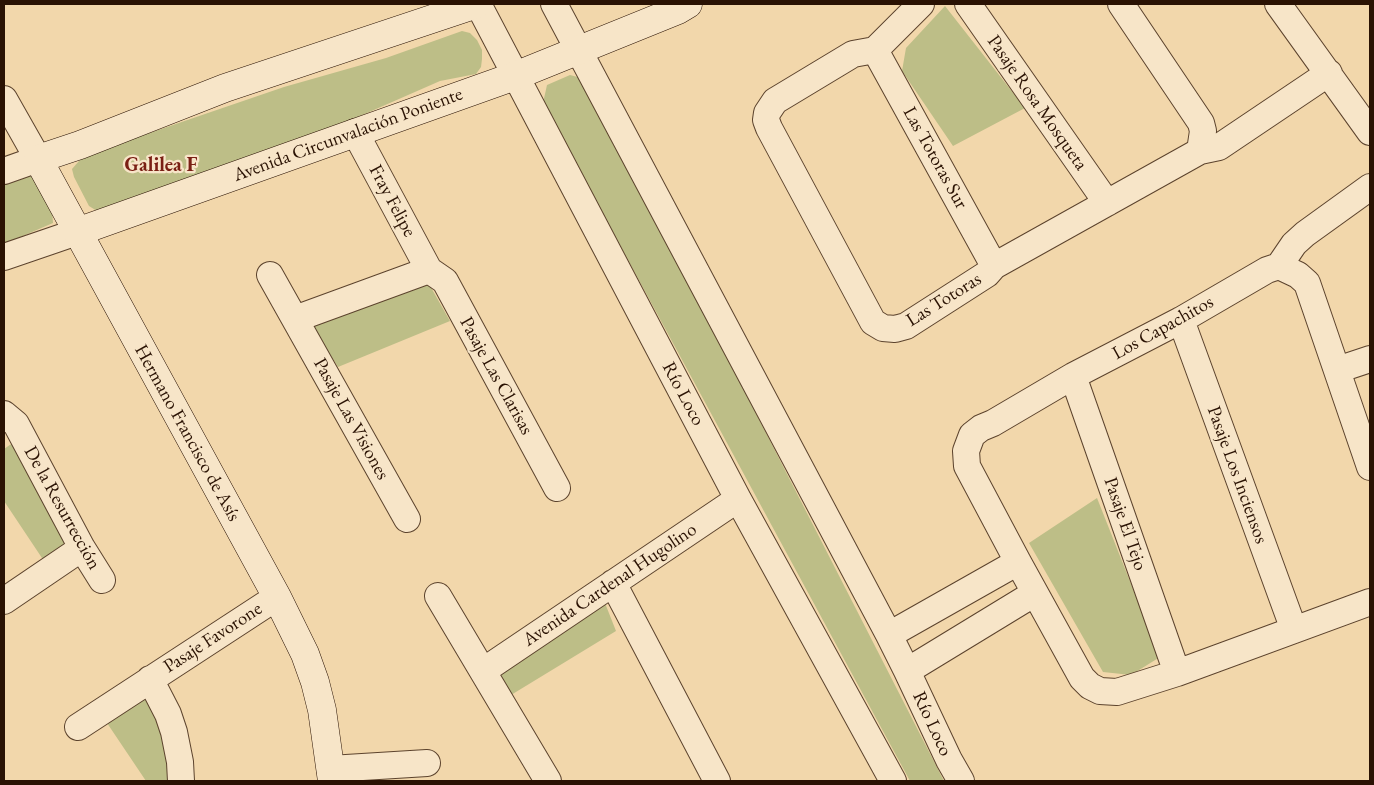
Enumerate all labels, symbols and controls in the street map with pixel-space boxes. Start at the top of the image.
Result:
street label: Pasaje Rosa Mosqueta [982,31,1092,175]
street label: Avenida Circunvalación Poniente [230,83,466,187]
street label: Las Totoras Sur [898,103,972,213]
district label: Galilea F [125,154,197,178]
street label: Fray Felipe [363,161,421,241]
street label: Las Totoras [902,268,986,332]
street label: Los Capachitos [1108,291,1218,365]
street label: Pasaje Las Clarisas [454,313,538,439]
street label: Hermano Francisco de Asís [129,341,245,525]
street label: Pasaje Las Visiones [308,354,394,484]
street label: Río Loco [657,358,709,430]
street label: Pasaje Los Inciensos [1202,403,1272,547]
street label: De la Resurrección [19,442,105,574]
street label: Pasaje El Tejo [1098,474,1152,574]
street label: Avenida Cardenal Hugolino [519,518,701,652]
street label: Pasaje Favorone [159,598,267,678]
street label: Río Loco [907,688,957,760]

